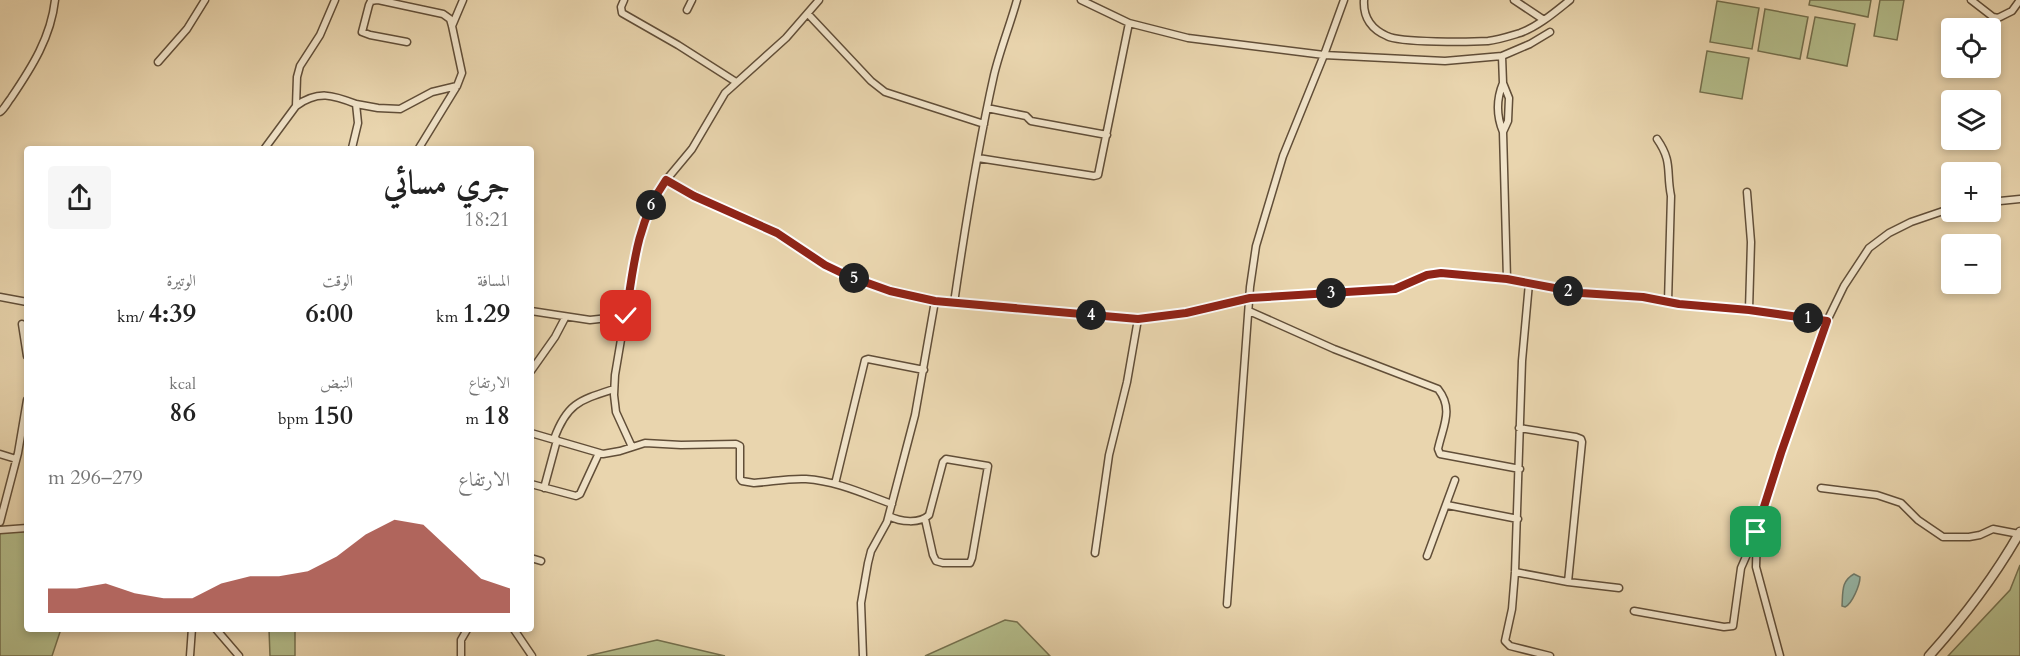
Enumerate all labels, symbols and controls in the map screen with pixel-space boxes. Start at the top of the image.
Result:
map controls [1941,18,2001,294]
button: locate [1941,18,2001,78]
button: layers [1941,90,2001,150]
text: جري مسائي [384,161,510,206]
button: + [1941,162,2001,222]
button: share [48,166,111,229]
pin: 6 [636,190,666,220]
text: 6 [647,194,655,216]
text: 18:21 [464,206,510,233]
button: − [1941,234,2001,294]
pin: 5 [839,263,869,293]
text: 5 [850,267,858,289]
text: الوتيرة [166,270,196,292]
text: الوقت [322,270,353,292]
text: المسافة [477,270,510,292]
pin: 2 [1553,276,1583,306]
pin: 3 [1316,278,1346,308]
text: 2 [1564,280,1572,302]
text: 3 [1327,282,1335,304]
pin [600,290,651,341]
text: 4:39 [149,296,196,331]
text: 6:00 [306,296,353,331]
text: 1.29 [463,296,510,331]
icon: check [609,299,642,332]
pin: 4 [1076,300,1106,330]
pin: 1 [1793,303,1823,333]
text: 4 [1087,304,1095,326]
text: /km [117,306,149,328]
text: km [436,306,463,328]
text: 1 [1804,307,1812,329]
text: النبض [320,372,353,394]
text: الارتفاع [468,372,510,394]
text: kcal [169,373,196,395]
text: 86 [169,395,196,430]
text: 150 [313,398,353,433]
text: 18 [483,398,510,433]
text: bpm [278,408,313,430]
text: m [466,408,483,430]
text: 279–296 m [48,464,143,491]
text: الارتفاع [458,466,510,493]
pin [1730,506,1781,557]
icon: arrive [1739,515,1772,548]

